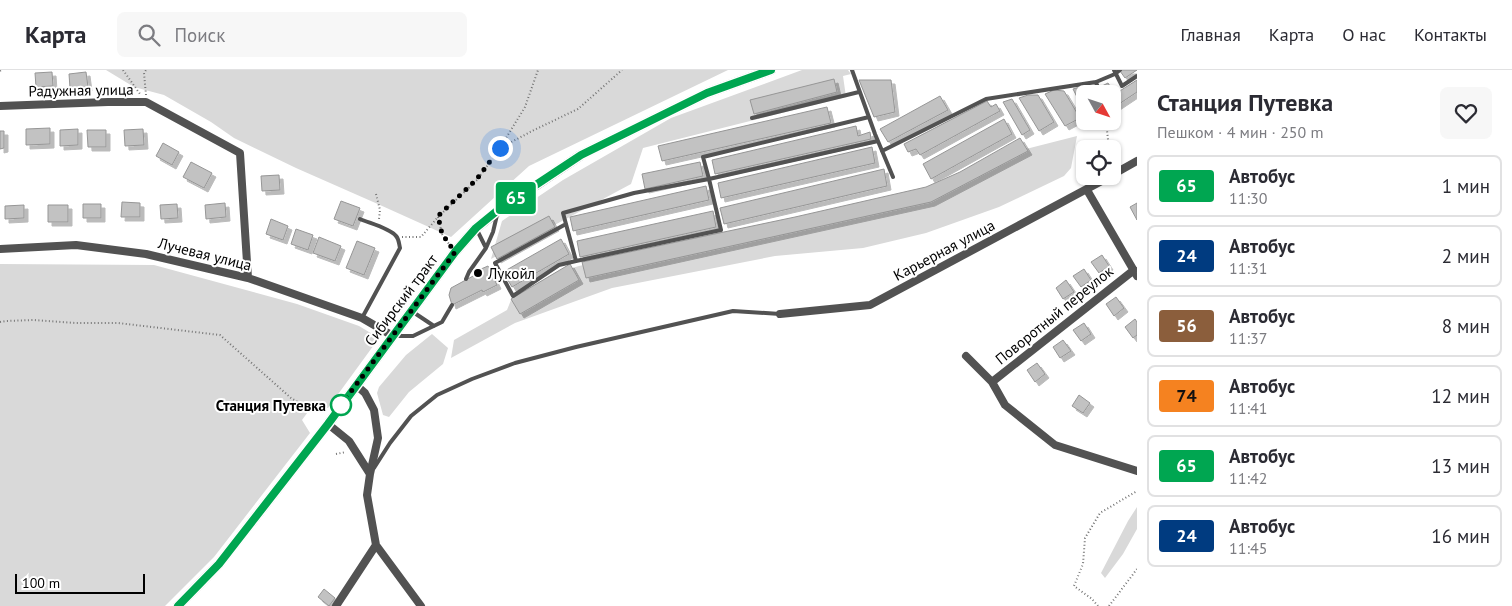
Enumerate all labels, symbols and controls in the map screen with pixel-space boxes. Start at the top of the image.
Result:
search box [117,12,467,57]
text: Карта [25,19,87,50]
icon: search [135,21,163,49]
text: Поиск [175,23,225,47]
text: Главная [1180,23,1241,46]
text: Карта [1269,23,1314,46]
text: О нас [1342,23,1386,46]
text: Контакты [1414,23,1487,46]
street label: Радужная улица [28,80,134,100]
north arrow [1076,85,1121,130]
map controls [1076,85,1121,185]
text: Станция Путевка [1157,87,1333,118]
button: heart [1440,87,1492,139]
text: Пешком · 4 мин · 250 m [1157,122,1324,142]
your location [488,136,513,161]
button: locate [1076,140,1121,185]
text: Автобус [1229,164,1295,188]
text: 65 [1176,174,1197,197]
text: 1 мин [1442,174,1490,198]
line badge: 65 [494,182,538,214]
text: 65 [506,186,526,209]
text: 11:30 [1229,188,1267,208]
street label: Карьерная улица [890,215,998,285]
street label: Лучевая улица [155,233,254,275]
text: Автобус [1229,234,1295,258]
text: 24 [1176,244,1197,267]
text: 2 мин [1442,244,1490,268]
street label: Сибирский тракт [360,250,442,350]
text: 11:31 [1229,258,1267,278]
street label: Поворотный переулок [991,261,1117,368]
place label: Лукойл [487,264,535,283]
marker: Лукойл [472,267,484,279]
text: Автобус [1229,304,1295,328]
text: 56 [1176,314,1197,337]
text: 8 мин [1442,314,1490,338]
text: 11:37 [1229,328,1267,348]
text: Автобус [1229,374,1295,398]
text: 74 [1176,384,1197,407]
text: 12 мин [1431,384,1490,408]
marker: Станция Путевка [330,394,352,416]
place label: Станция Путевка [216,396,326,415]
text: 11:41 [1229,398,1267,418]
text: Автобус [1229,444,1295,468]
text: 65 [1176,454,1197,477]
text: 13 мин [1431,454,1490,478]
text: 11:42 [1229,468,1267,488]
text: Автобус [1229,514,1295,538]
text: 24 [1176,524,1197,547]
text: 16 мин [1431,524,1490,548]
text: 11:45 [1229,538,1267,558]
scale bar [15,571,145,594]
text: 100 m [22,574,60,592]

